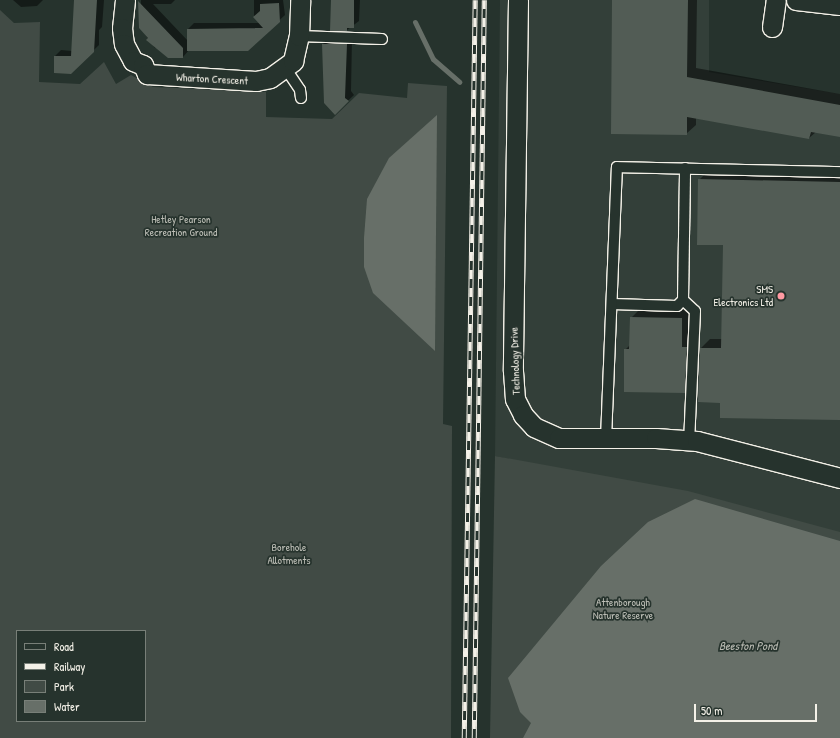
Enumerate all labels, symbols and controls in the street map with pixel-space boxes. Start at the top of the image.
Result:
street label: Wharton Crescent [176,71,248,87]
park label: Hetley Pearson Recreation Ground [145,213,217,239]
place label: SMS Electronics Ltd [713,283,773,309]
marker: SMS Electronics Ltd [776,291,786,301]
street label: Technology Drive [507,327,523,395]
park label: Borehole Allotments [267,541,311,567]
park label: Attenborough Nature Reserve [593,596,653,622]
legend [16,630,146,722]
text: Road [54,638,74,655]
water label: Beeston Pond [719,639,777,653]
text: Railway [54,658,85,675]
text: Park [54,678,74,695]
scale bar [696,696,819,722]
text: Water [54,698,80,715]
text: 50 m [701,702,722,719]

